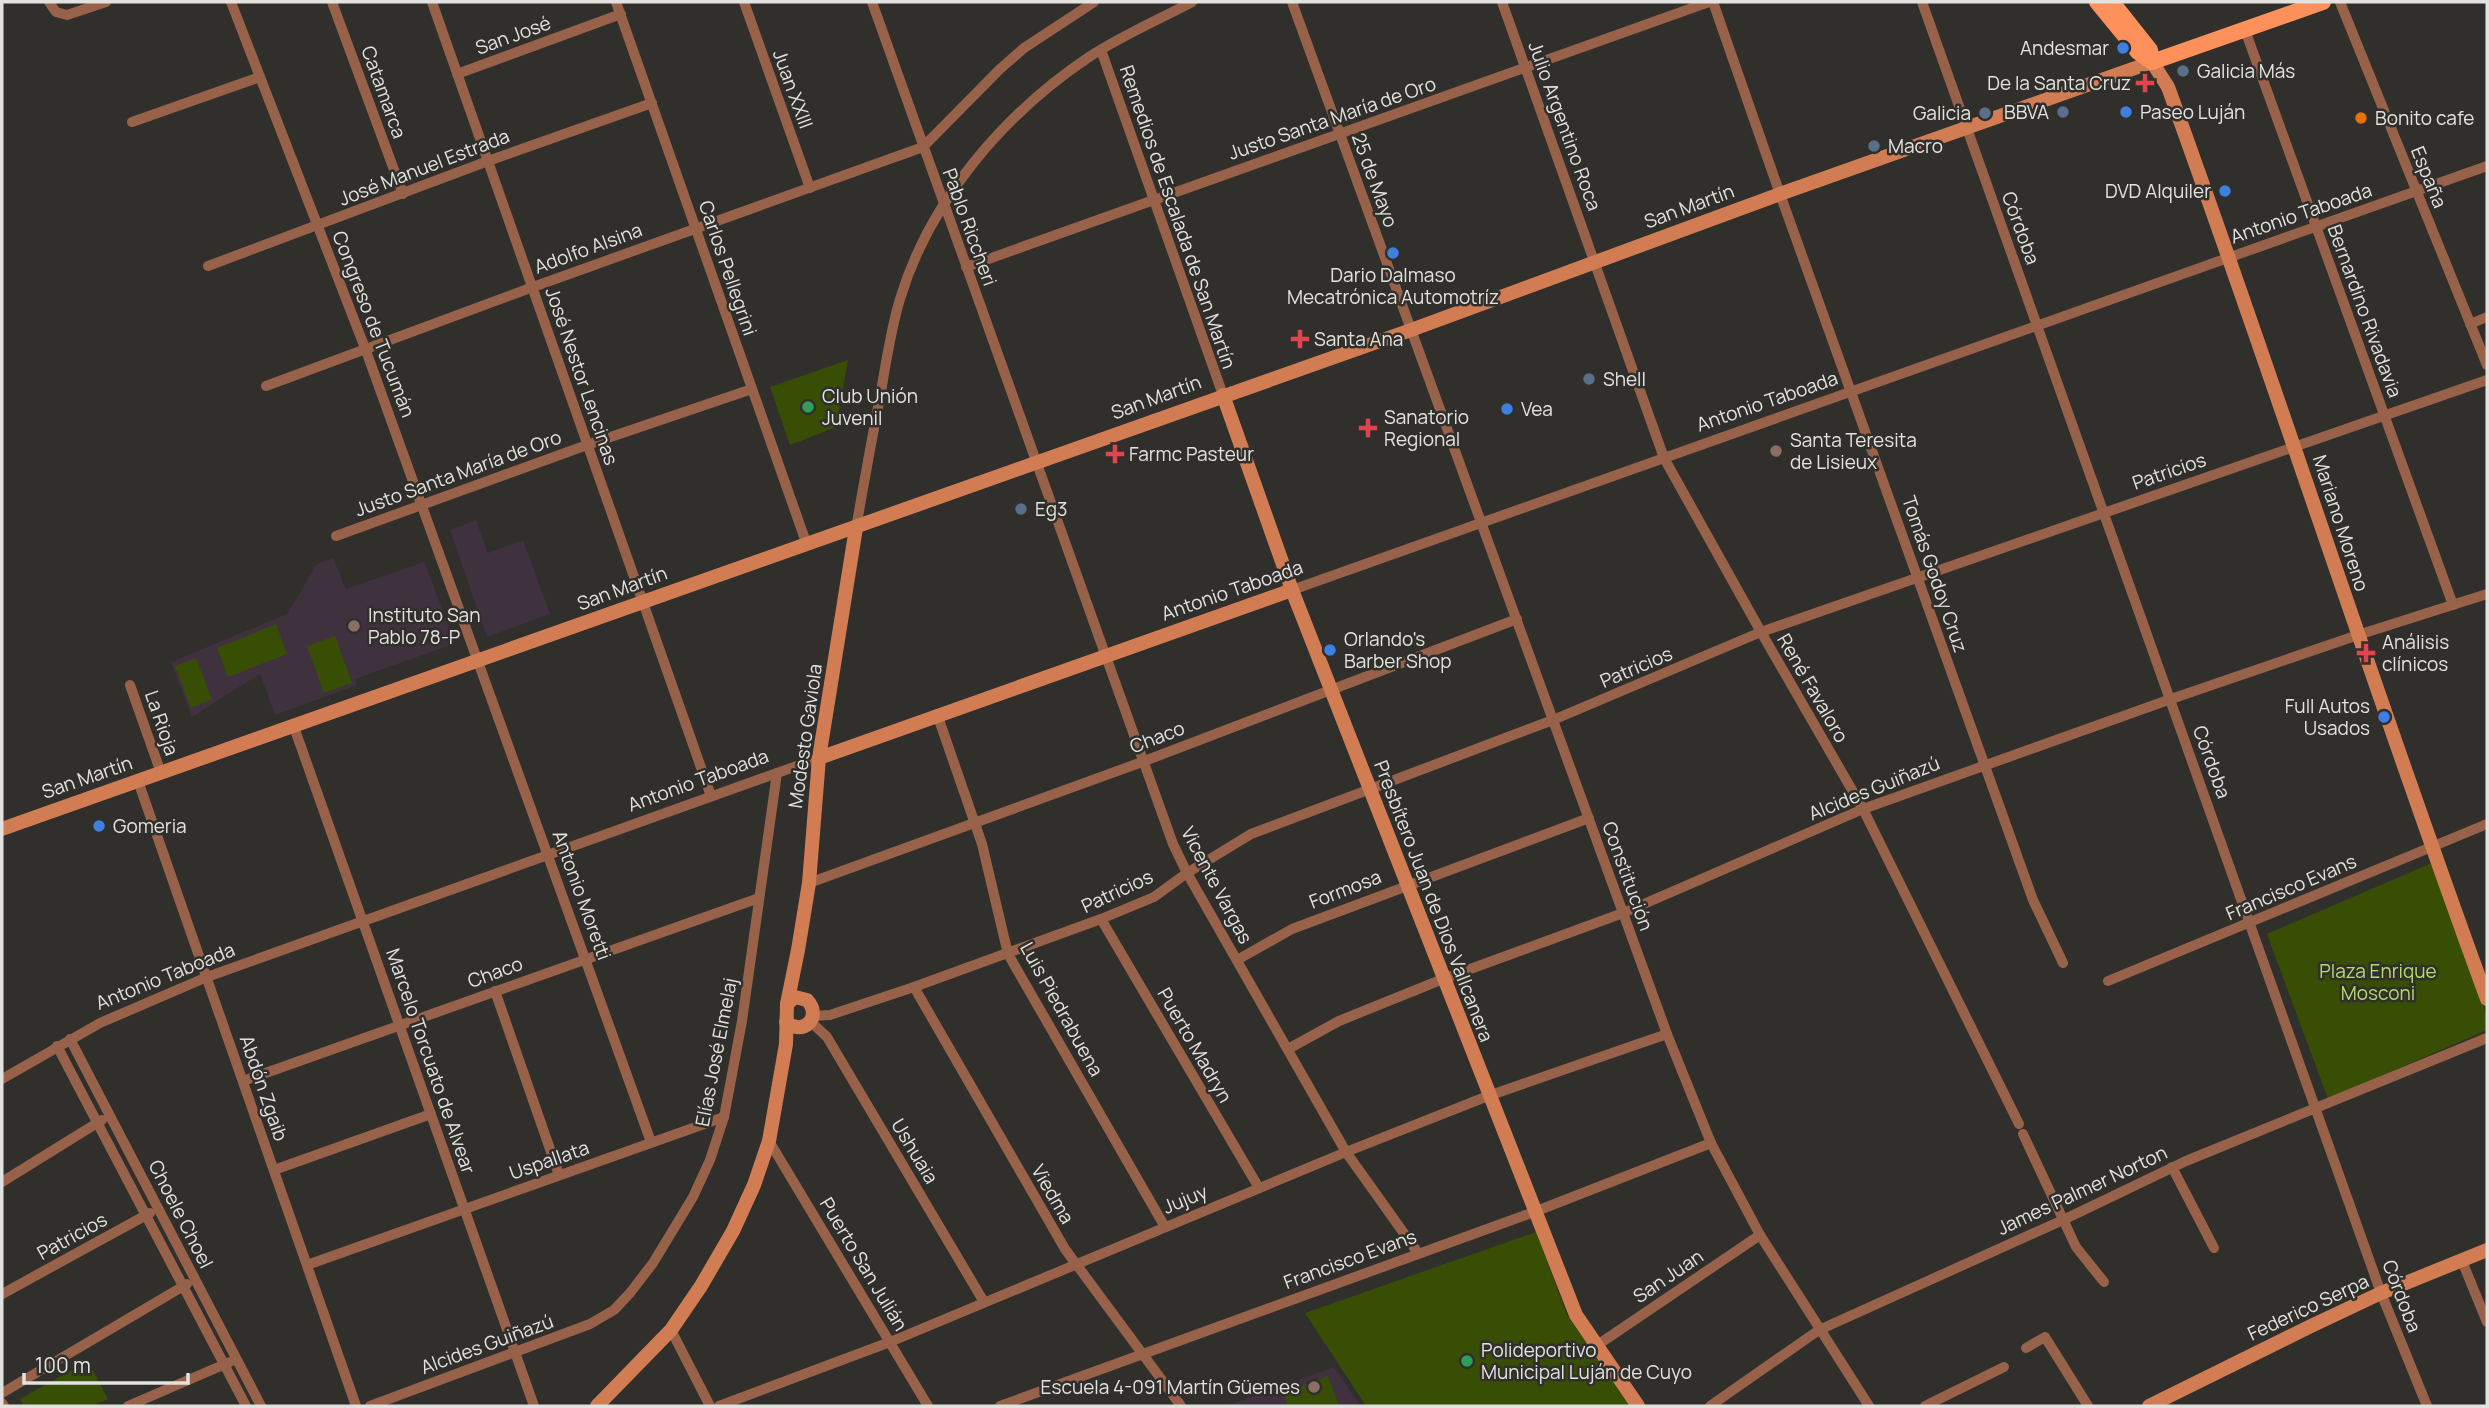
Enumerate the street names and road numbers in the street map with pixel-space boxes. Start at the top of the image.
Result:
street label: San José [472,9,554,61]
street label: Julio Argentino Roca [1522,38,1608,214]
street label: Catamarca [355,42,413,142]
street label: Juan XXIII [767,46,819,132]
street label: Remedios de Escalada de San Martín [1114,62,1242,372]
street label: Justo Santa María de Oro [1225,70,1439,166]
street label: José Manuel Estrada [335,123,513,211]
street label: 25 de Mayo [1346,129,1404,231]
street label: España [2405,142,2453,212]
street label: Pablo Riccheri [937,165,1003,289]
street label: Antonio Taboada [2227,177,2375,249]
street label: San Martín [1640,178,1738,234]
street label: Córdoba [1996,188,2046,268]
street label: Carlos Pellegrini [693,197,763,339]
street label: Adolfo Alsina [530,216,646,280]
street label: Bernardino Rivadavia [2322,221,2408,401]
street label: Congreso de Tucumán [326,227,422,421]
street label: José Nestor Lencinas [539,284,625,468]
street label: Antonio Taboada [1693,365,1841,437]
street label: San Martín [1107,369,1205,425]
street label: Justo Santa María de Oro [351,424,565,522]
street label: Patricios [2129,446,2209,496]
street label: Mariano Moreno [2307,452,2375,594]
street label: Tomás Godoy Cruz [1896,492,1974,656]
street label: Antonio Taboada [1158,554,1306,626]
street label: San Martín [573,560,671,616]
street label: René Favaloro [1771,629,1855,747]
street label: Patricios [1596,640,1676,694]
street label: Modesto Gaviola [782,662,828,810]
street label: La Rioja [139,687,185,759]
street label: Chaco [1126,715,1188,759]
street label: Córdoba [2187,722,2237,802]
street label: Antonio Taboada [624,742,772,818]
street label: San Martín [38,749,136,805]
street label: Alcides Guiñazú [1804,750,1944,826]
street label: Presbítero Juan de Dios Vallcanera [1368,757,1500,1045]
street label: Constitución [1596,818,1660,934]
street label: Vicente Vargas [1175,822,1259,948]
street label: Antonio Moretti [547,827,617,963]
street label: Francisco Evans [2222,848,2360,926]
street label: Patricios [1077,863,1157,919]
street label: Formosa [1305,863,1385,915]
street label: Antonio Taboada [92,936,238,1016]
street label: Luis Piedrabuena [1014,937,1110,1081]
street label: Marcelo Torcuato de Alvear [380,945,482,1177]
street label: Chaco [464,950,526,994]
street label: Elías José Elmelaj [689,975,743,1129]
street label: Puerto Madryn [1152,983,1238,1107]
street label: Abdón Zgaib [234,1032,294,1144]
street label: Ushuaia [885,1114,945,1188]
street label: Uspallata [506,1134,592,1186]
street label: James Palmer Norton [1993,1139,2171,1241]
street label: Choele Choel [143,1155,219,1273]
street label: Viedma [1026,1160,1080,1228]
street label: Jujuy [1159,1178,1211,1220]
street label: Puerto San Julián [814,1193,914,1335]
street label: Patricios [32,1206,112,1266]
street label: Francisco Evans [1280,1223,1420,1295]
street label: San Juan [1628,1243,1708,1309]
street label: Córdoba [2376,1256,2428,1336]
street label: Federico Serpa [2243,1268,2373,1346]
street label: Alcides Guiñazú [417,1308,557,1380]

